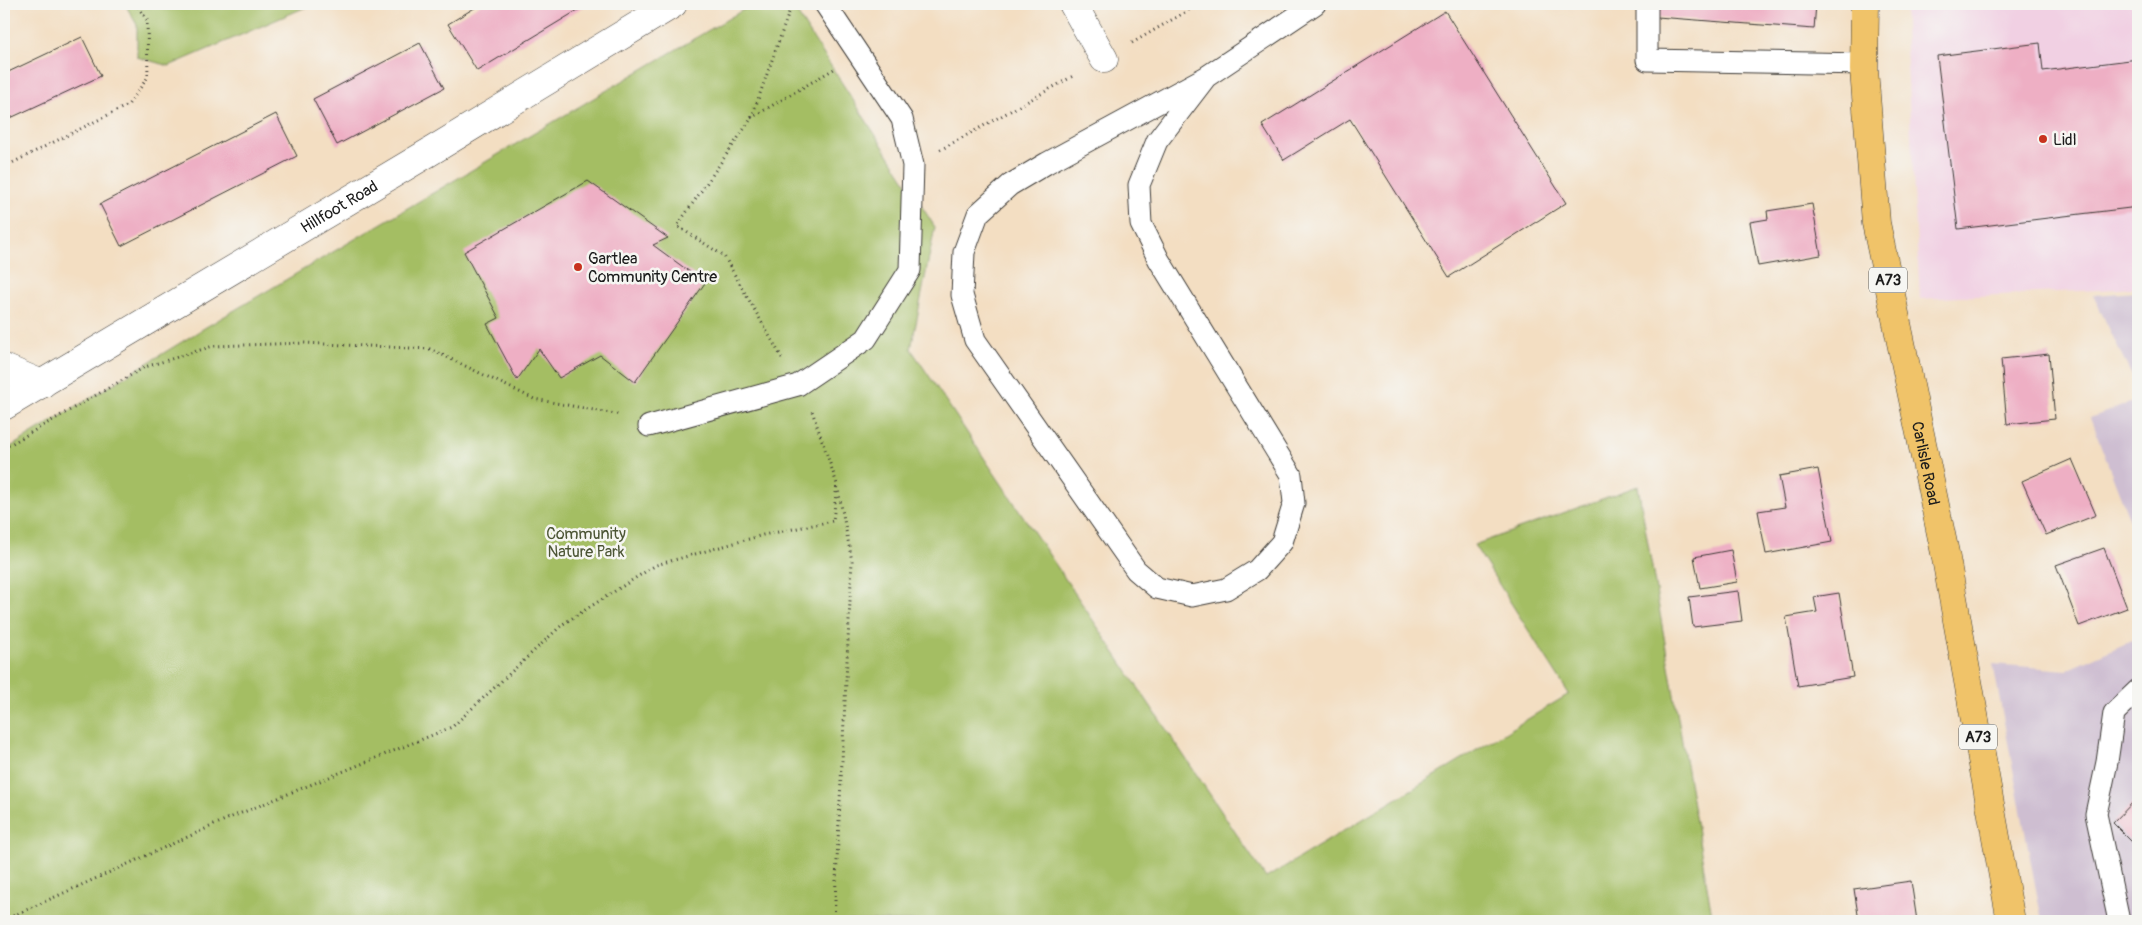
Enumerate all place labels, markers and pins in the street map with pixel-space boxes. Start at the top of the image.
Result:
place label: Lidl [2053,130,2077,150]
marker: Lidl [2037,133,2049,145]
place label: Gartlea Community Centre [588,249,717,287]
marker: Gartlea Community Centre [572,261,584,273]

